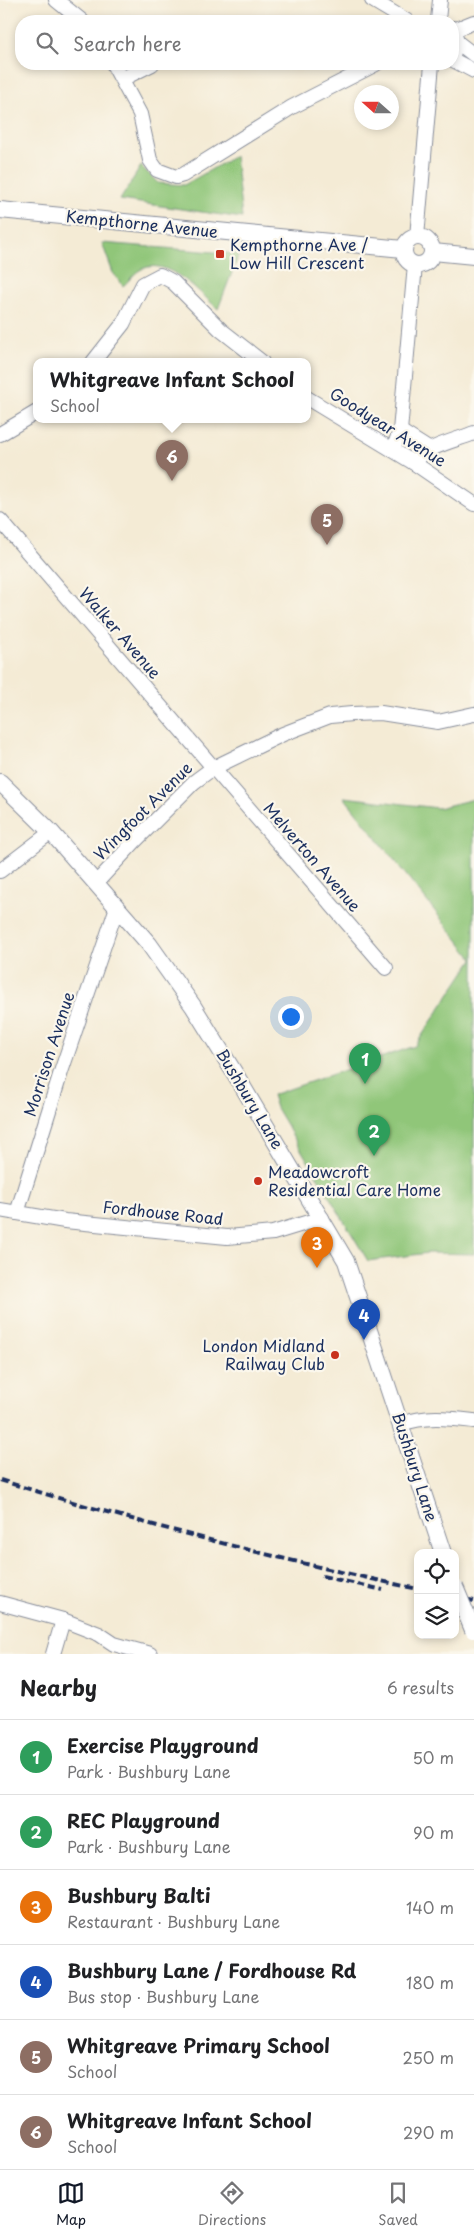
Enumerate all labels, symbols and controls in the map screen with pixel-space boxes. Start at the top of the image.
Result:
search box [15,15,459,70]
icon: search [33,29,61,57]
text: Search here [73,29,182,57]
north arrow [354,85,399,130]
street label: Kempthorne Avenue [65,203,220,243]
place label: Kempthorne Ave / Low Hill Crescent [230,232,369,274]
marker: Kempthorne Ave / Low Hill Crescent [214,248,226,260]
popup [33,358,311,423]
text: Whitgreave Infant School [50,365,294,393]
street label: Goodyear Avenue [326,381,452,472]
text: School [50,393,100,417]
pin: 6 [156,440,188,481]
pin: 5 [311,504,343,545]
street label: Walker Avenue [74,581,168,684]
street label: Wingfoot Avenue [88,755,197,865]
street label: Melverton Avenue [258,796,367,917]
street label: Morrison Avenue [17,988,80,1119]
your location [278,1004,304,1030]
pin: 1 [349,1043,381,1084]
street label: Bushbury Lane [211,1044,290,1153]
pin: 2 [358,1115,390,1156]
place label: Meadowcroft Residential Care Home [268,1159,441,1201]
marker: Meadowcroft Residential Care Home [252,1175,264,1187]
street label: Fordhouse Road [102,1194,224,1230]
pin: 3 [301,1227,333,1268]
pin: 4 [348,1299,380,1340]
place label: London Midland Railway Club [202,1333,325,1375]
marker: London Midland Railway Club [329,1349,341,1361]
street label: Bushbury Lane [387,1409,445,1524]
map controls [414,1549,459,1639]
button: locate [414,1549,459,1594]
button: layers [414,1594,459,1639]
text: Nearby [20,1671,97,1703]
text: 6 results [387,1675,454,1699]
text: Exercise Playground [67,1731,258,1759]
text: 1 [32,1745,40,1769]
text: 50 m [413,1745,454,1769]
text: Park · Bushbury Lane [67,1759,231,1783]
text: REC Playground [67,1806,220,1834]
text: 2 [30,1820,42,1844]
text: 90 m [413,1820,454,1844]
text: Park · Bushbury Lane [67,1834,231,1858]
text: Bushbury Balti [67,1881,211,1909]
text: 3 [31,1895,41,1919]
text: 140 m [406,1895,454,1919]
text: Restaurant · Bushbury Lane [67,1909,280,1933]
text: Bushbury Lane / Fordhouse Rd [67,1956,356,1984]
text: 4 [31,1970,41,1994]
text: 180 m [406,1970,454,1994]
text: Bus stop · Bushbury Lane [67,1984,259,2008]
text: Whitgreave Primary School [67,2031,330,2059]
text: 5 [31,2045,41,2069]
text: 250 m [403,2045,454,2069]
text: School [67,2059,117,2083]
text: Whitgreave Infant School [67,2106,312,2134]
text: 6 [30,2120,42,2144]
text: 290 m [403,2120,454,2144]
text: School [67,2134,117,2158]
tab: Map [56,2179,86,2230]
tab: Directions [198,2179,266,2230]
tab: Saved [378,2179,418,2230]

